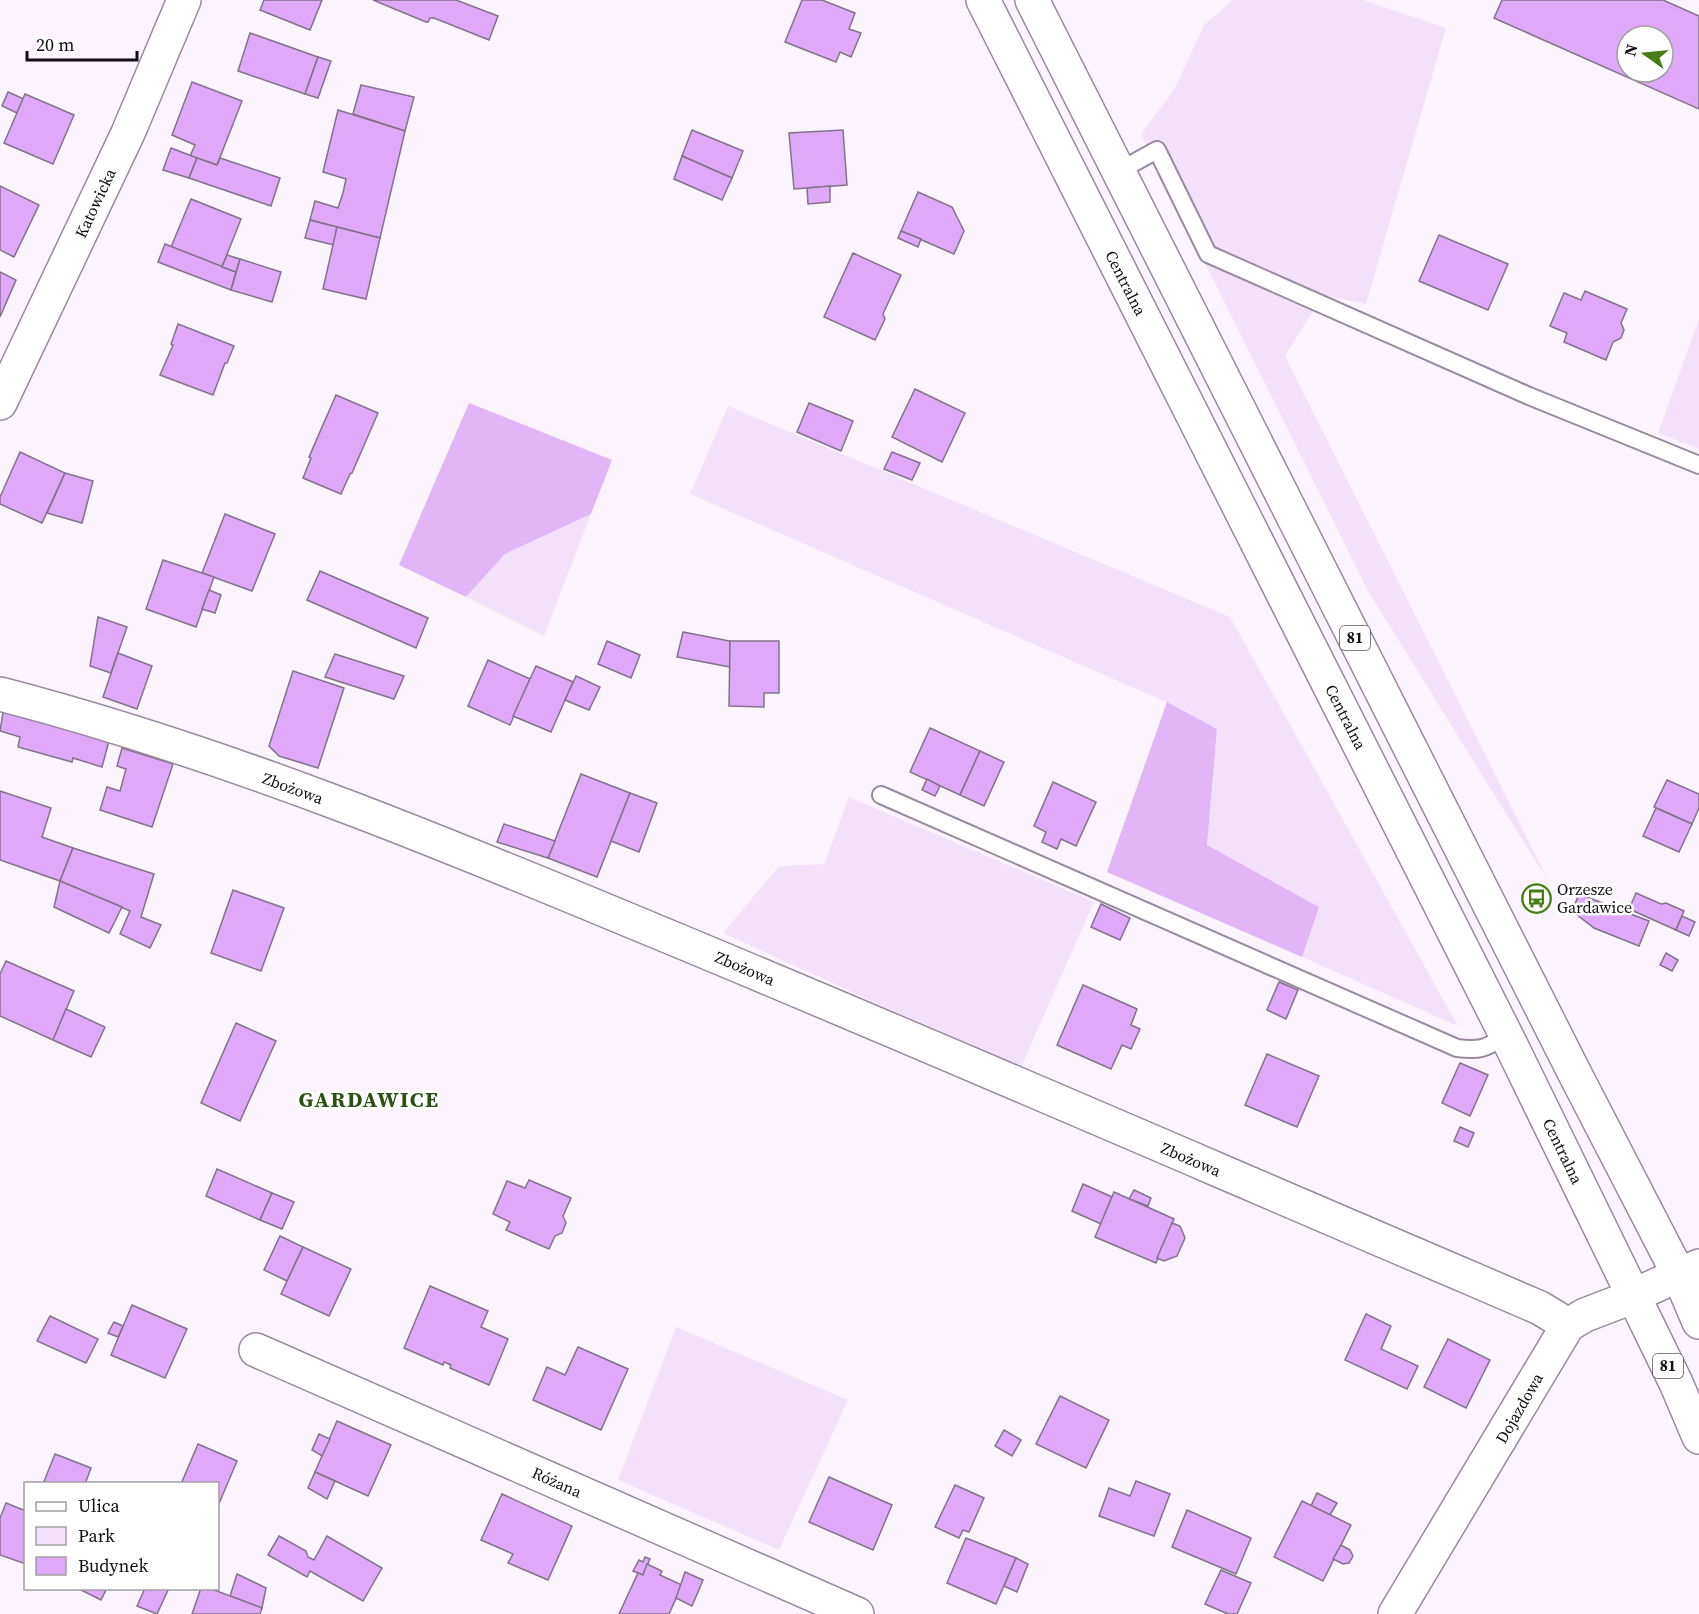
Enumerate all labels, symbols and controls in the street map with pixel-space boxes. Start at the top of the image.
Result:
scale bar [27,24,136,62]
north arrow [1615,24,1675,84]
text: 20 m [36,32,74,57]
text: N [1618,41,1643,59]
street label: Katowicka [69,164,121,241]
street label: Centralna [1100,247,1152,320]
road number: 81 [1340,626,1370,650]
street label: Centralna [1320,681,1372,754]
street label: Zbożowa [260,767,327,809]
place label: Orzesze Gardawice [1557,878,1632,918]
bus stop icon: Orzesze Gardawice [1520,882,1552,914]
street label: Zbożowa [712,946,779,991]
district label: GARDAWICE [298,1084,440,1114]
street label: Centralna [1538,1115,1589,1188]
street label: Zbożowa [1158,1137,1225,1182]
road number: 81 [1653,1354,1683,1378]
street label: Dojazdowa [1490,1368,1548,1447]
street label: Różana [529,1461,586,1503]
legend [24,1482,219,1590]
text: Ulica [78,1493,121,1518]
text: Park [78,1523,115,1548]
text: Budynek [78,1553,148,1578]

